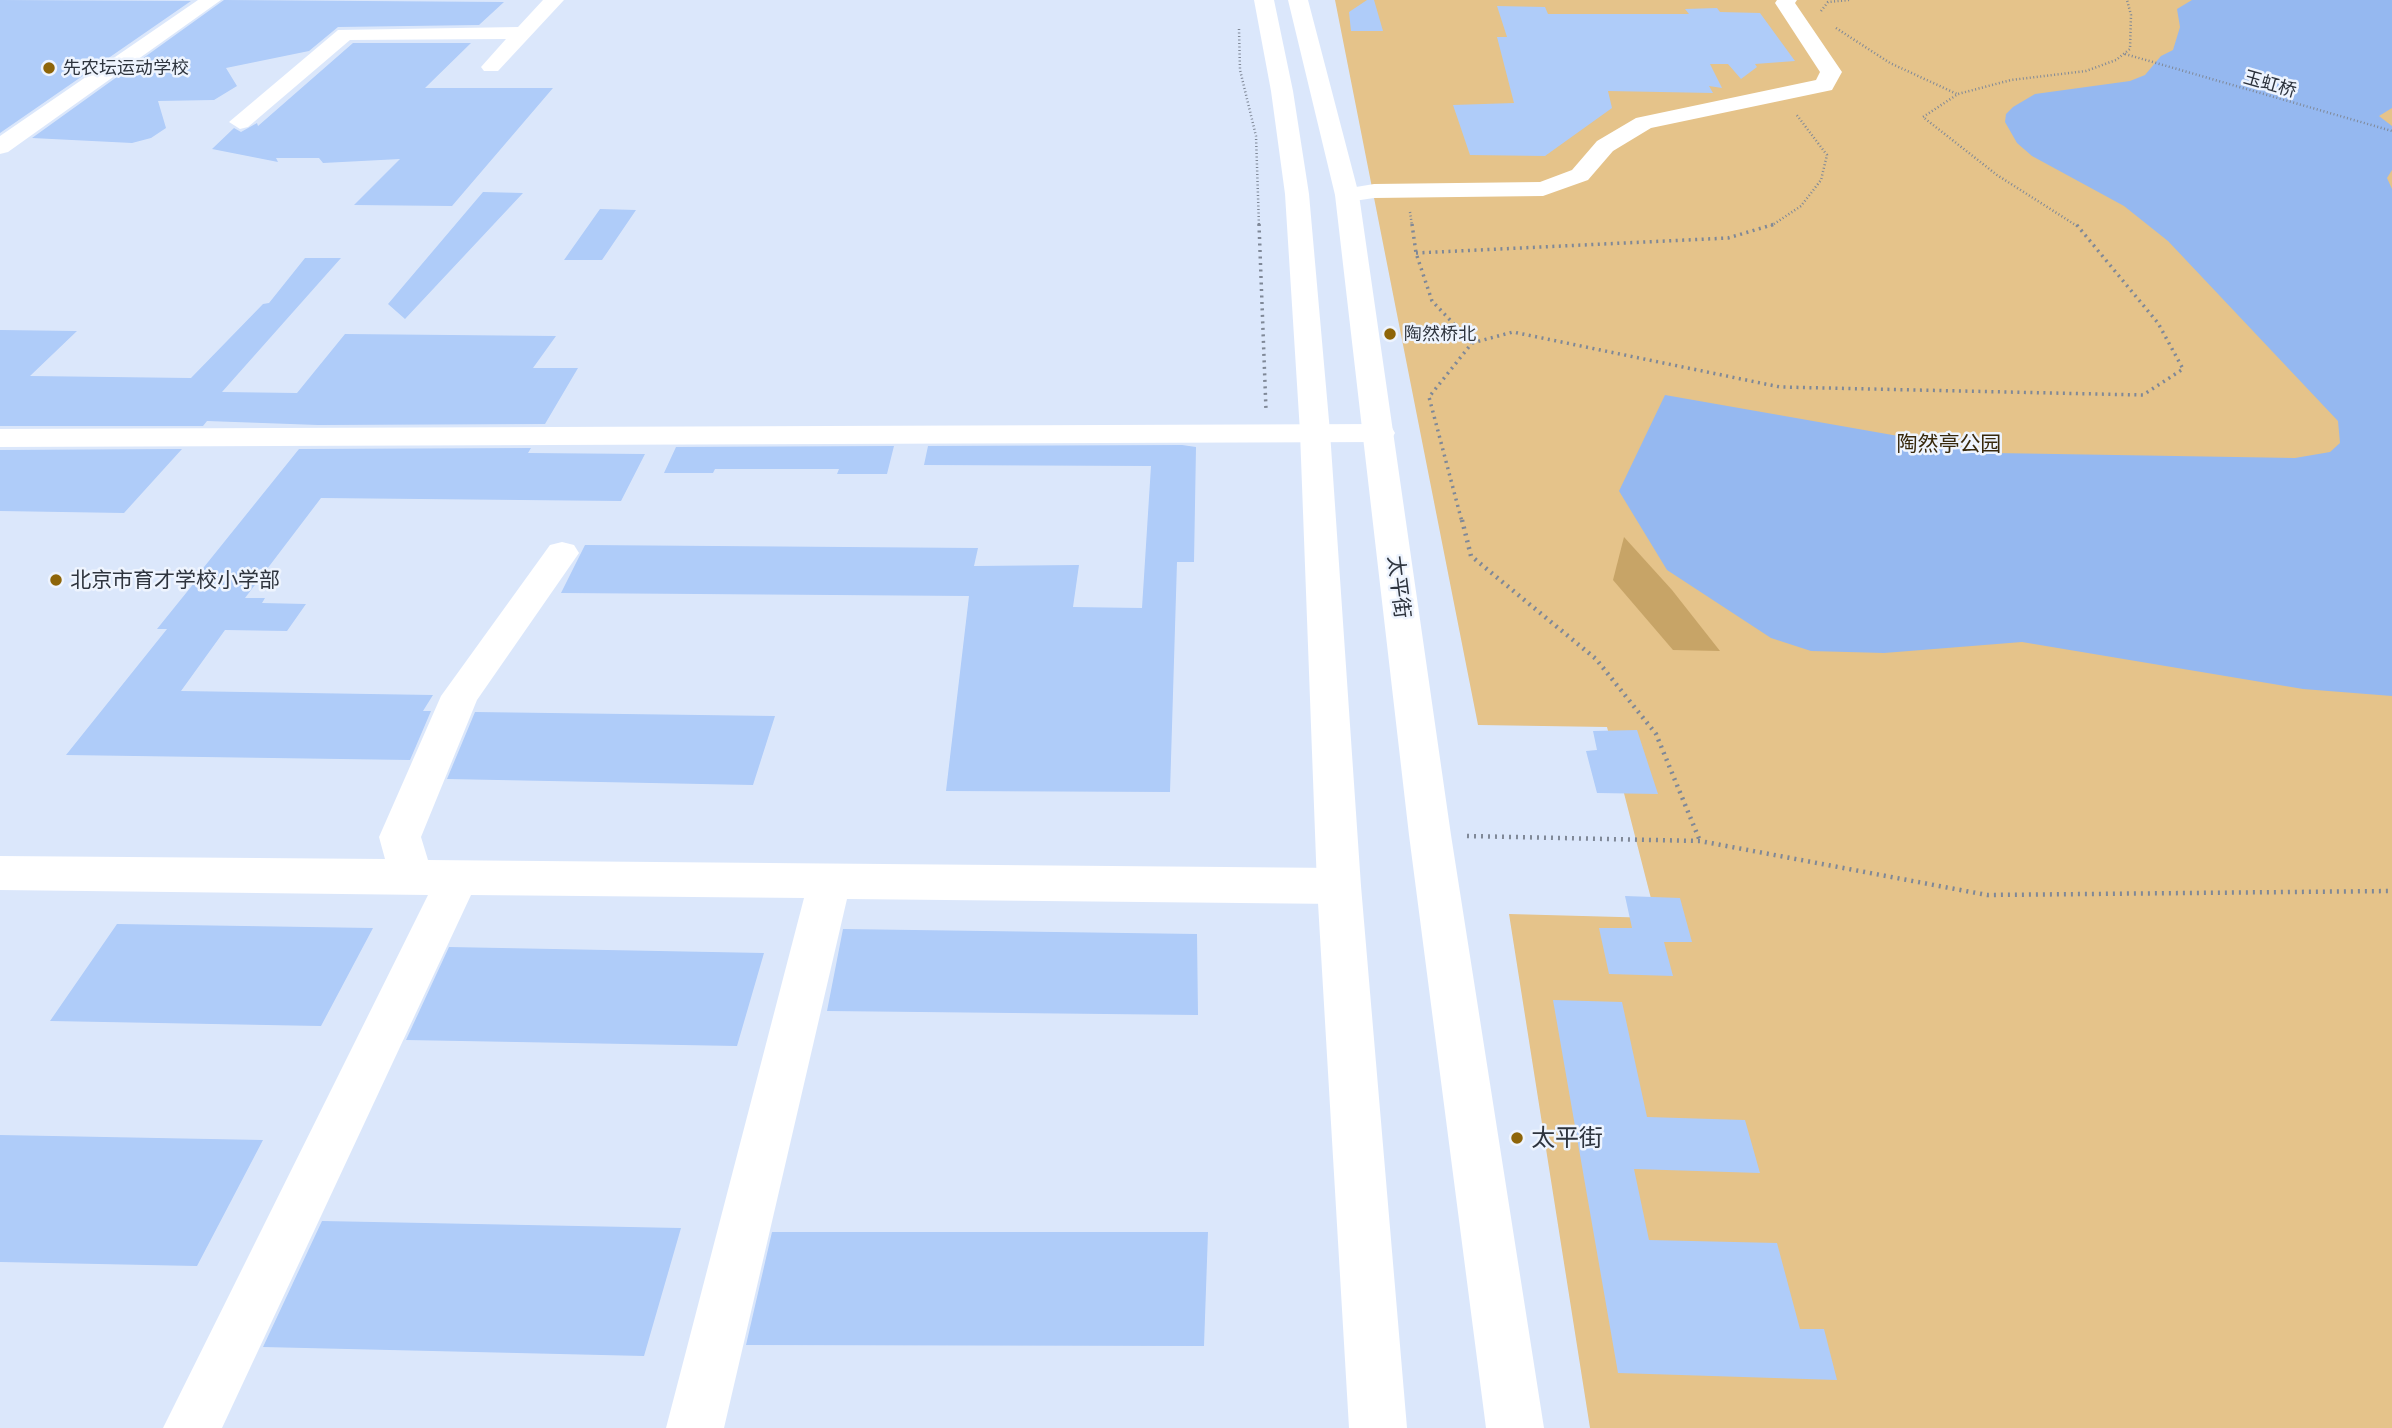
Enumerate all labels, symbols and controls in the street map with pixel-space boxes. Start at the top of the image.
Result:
place label: 先农坛运动学校 [63,57,189,79]
marker: 先农坛运动学校 [41,60,57,76]
street label: 玉虹桥 [2241,66,2299,102]
place label: 陶然桥北 [1404,323,1476,345]
marker: 陶然桥北 [1382,326,1398,342]
park label: 陶然亭公园 [1897,431,2001,457]
street label: 太平街 [1383,554,1415,620]
place label: 北京市育才学校小学部 [70,567,280,593]
marker: 北京市育才学校小学部 [48,572,64,588]
place label: 太平街 [1531,1124,1603,1152]
marker: 太平街 [1509,1130,1525,1146]

